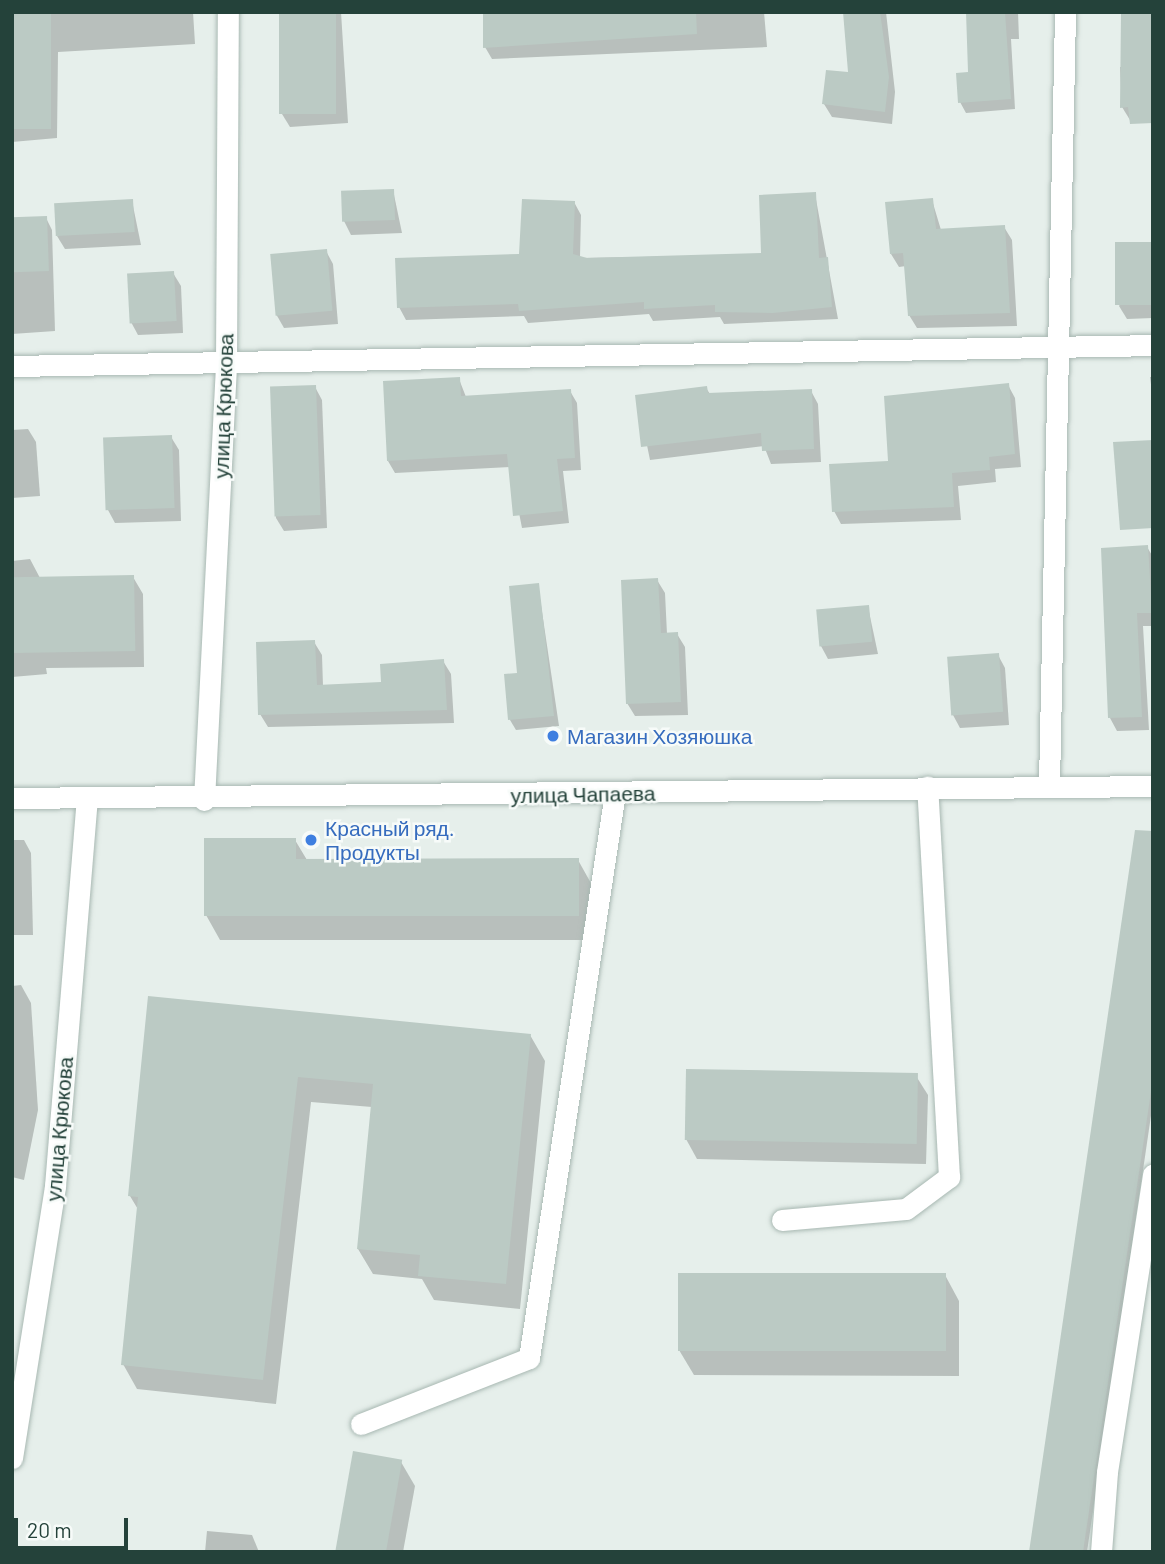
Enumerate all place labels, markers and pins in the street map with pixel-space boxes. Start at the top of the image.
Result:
place label: Магазин Хозяюшка [567,723,752,749]
marker: Магазин Хозяюшка [545,728,561,744]
place label: Красный ряд. Продукты [325,815,455,865]
marker: Красный ряд. Продукты [303,832,319,848]

